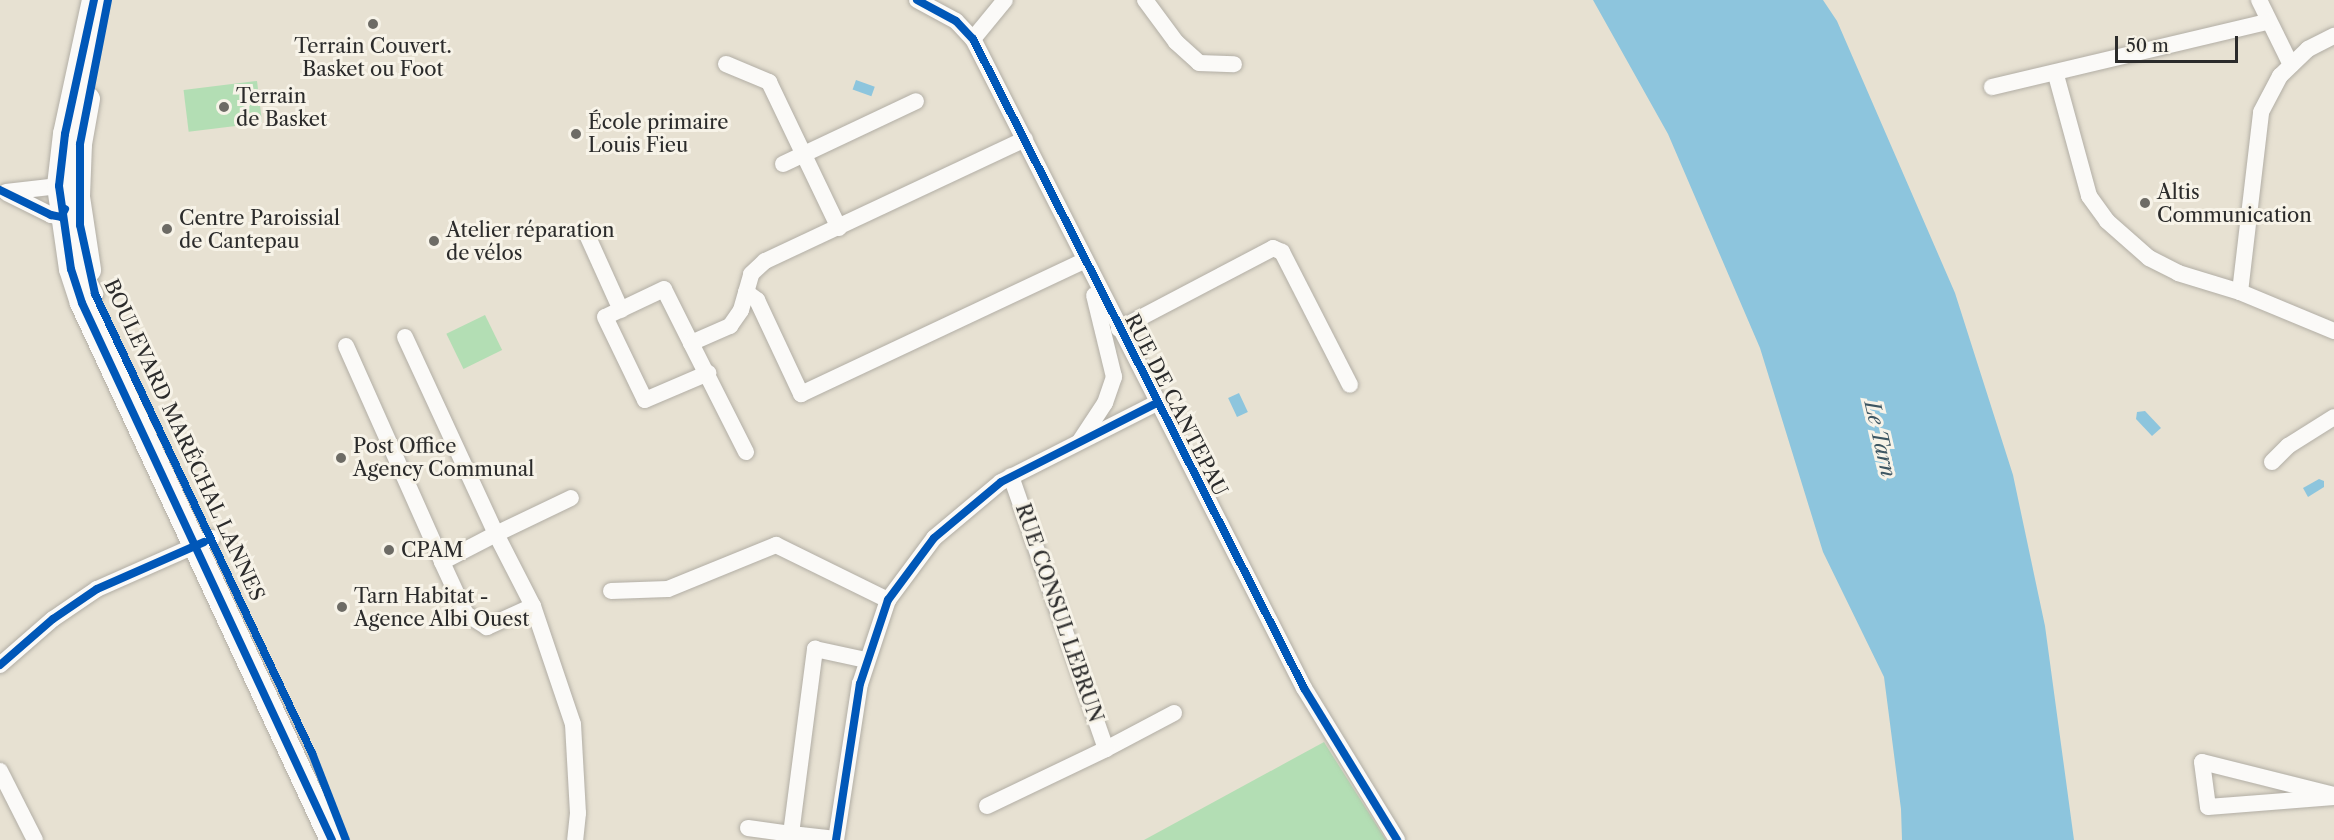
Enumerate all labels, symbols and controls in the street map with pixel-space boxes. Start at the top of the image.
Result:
marker: Terrain Couvert. Basket ou Foot [366,17,380,31]
scale bar [2118,24,2241,62]
place label: Terrain Couvert. Basket ou Foot [294,34,452,81]
text: 50 m [2126,35,2169,57]
place label: Terrain de Basket [236,84,327,131]
marker: Terrain de Basket [217,100,231,114]
place label: École primaire Louis Fieu [588,110,728,157]
marker: École primaire Louis Fieu [569,127,583,141]
place label: Altis Communication [2157,180,2312,227]
marker: Altis Communication [2138,196,2152,210]
place label: Centre Paroissial de Cantepau [179,206,340,253]
place label: Atelier réparation de vélos [446,218,615,265]
marker: Centre Paroissial de Cantepau [160,222,174,236]
marker: Atelier réparation de vélos [427,234,441,248]
street label: BOULEVARD MARÉCHAL LANNES [99,275,269,605]
street label: RUE DE CANTEPAU [1120,310,1232,500]
water label: Le Tarn [1859,398,1901,480]
place label: Post Office Agency Communal [353,434,535,481]
marker: Post Office Agency Communal [334,451,348,465]
street label: RUE CONSUL LEBRUN [1010,500,1108,726]
place label: CPAM [401,538,464,562]
marker: CPAM [382,543,396,557]
place label: Tarn Habitat - Agence Albi Ouest [354,584,530,631]
marker: Tarn Habitat - Agence Albi Ouest [335,600,349,614]

